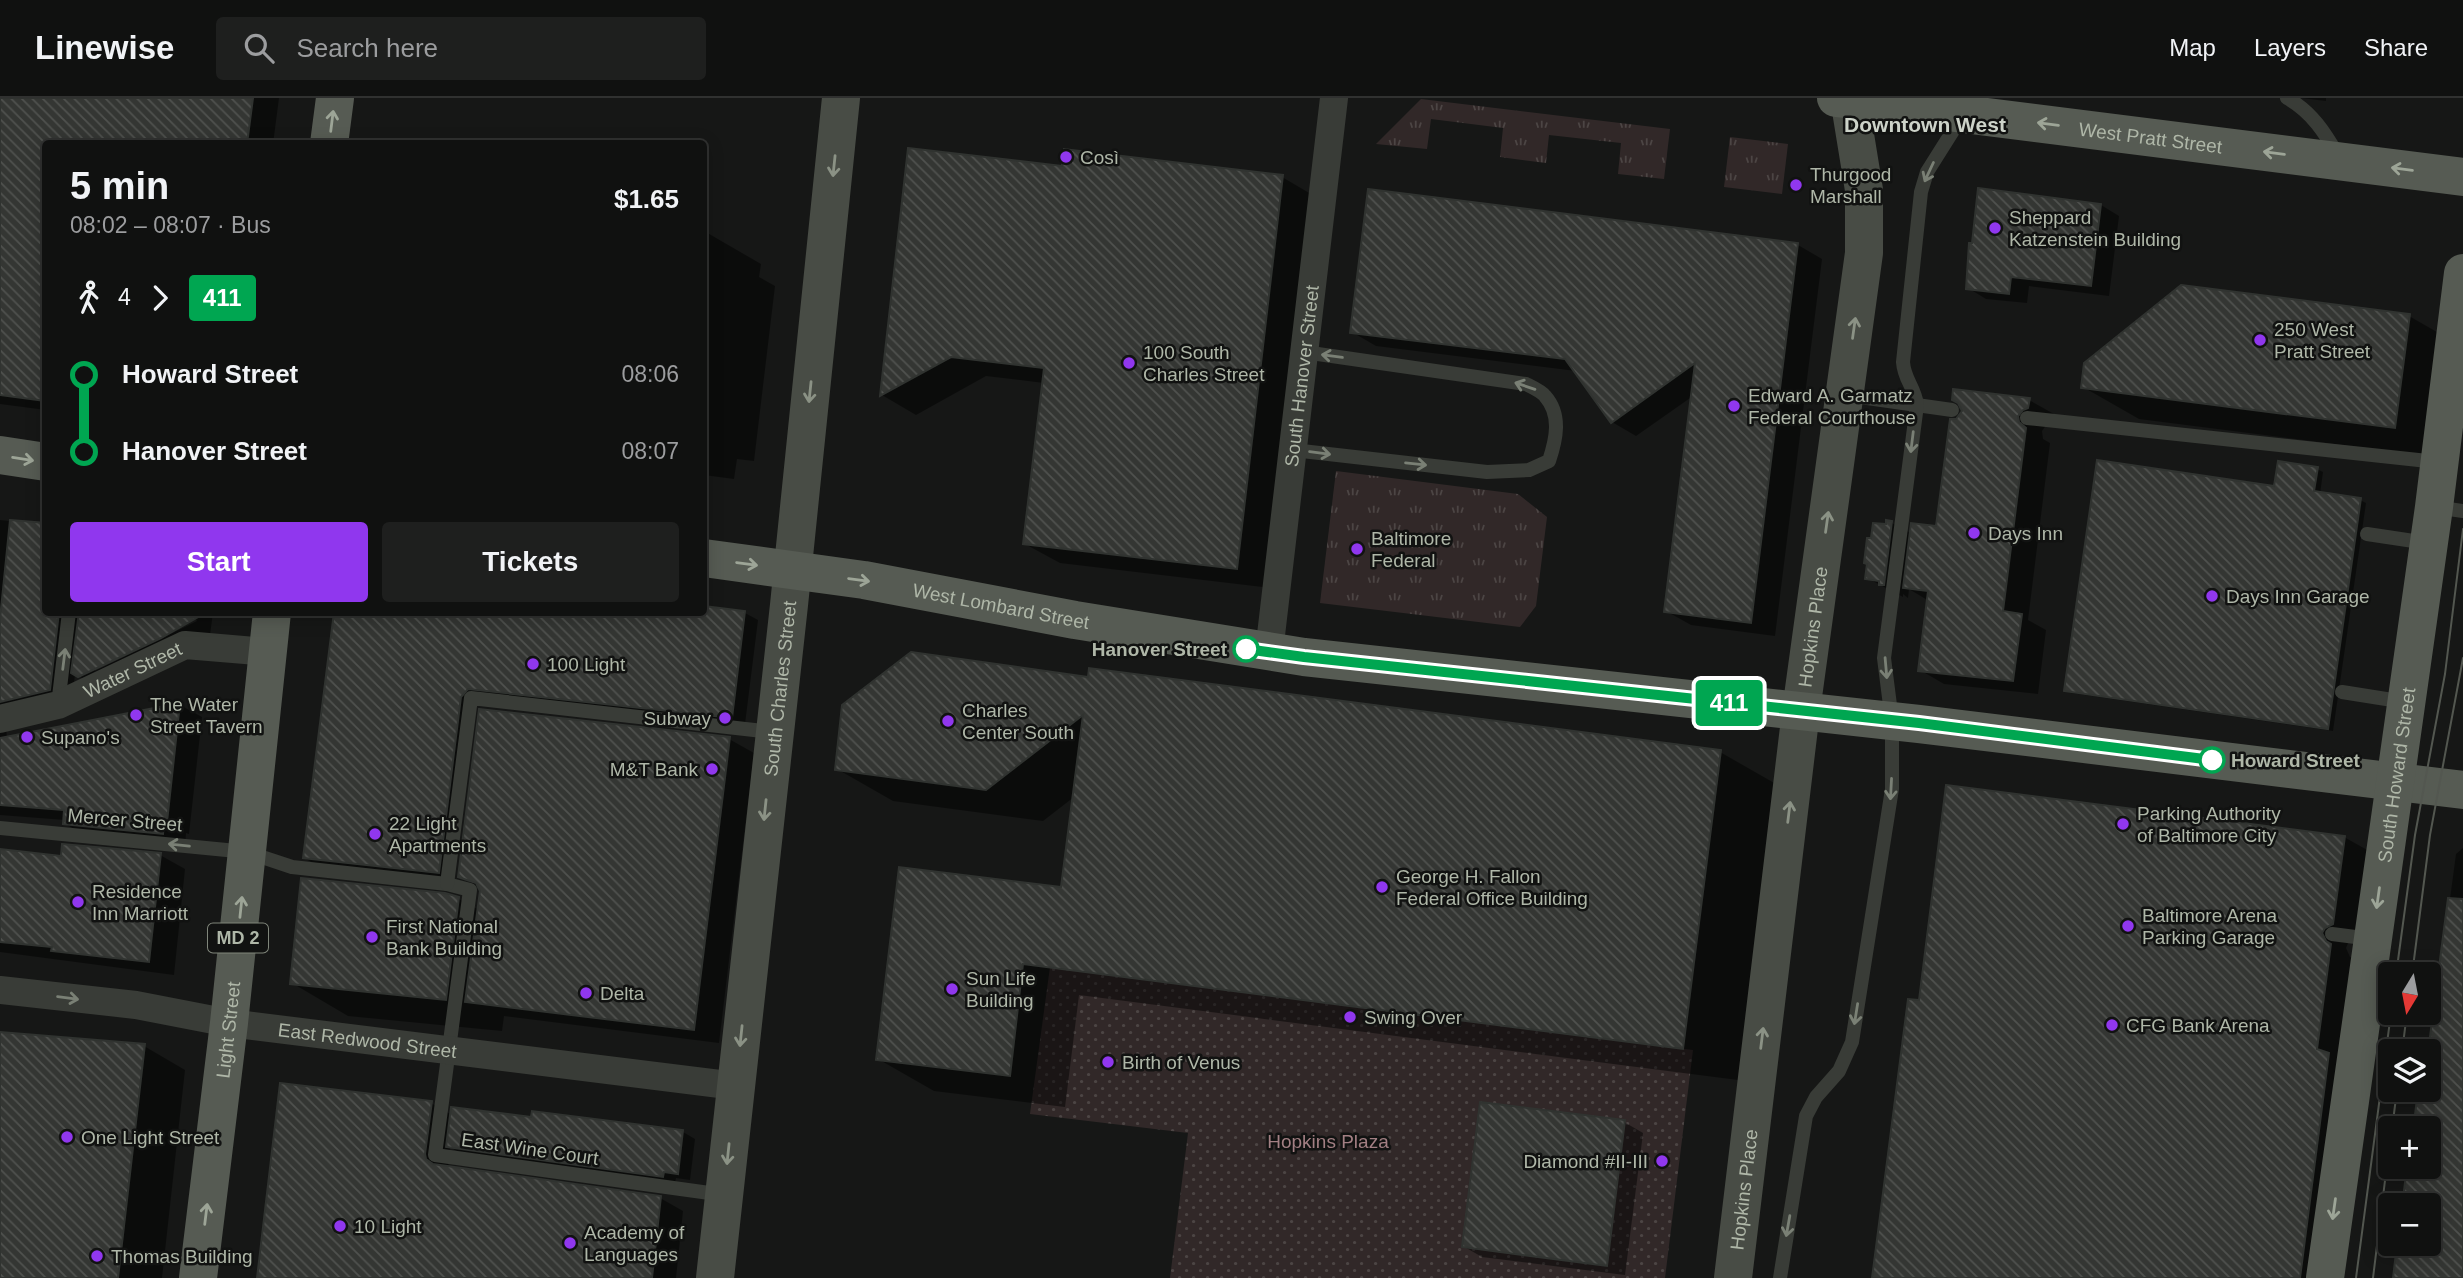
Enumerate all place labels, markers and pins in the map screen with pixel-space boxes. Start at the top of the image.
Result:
place label: Così [1080,147,1119,168]
marker: Così [1058,149,1074,165]
place label: Thurgood Marshall [1810,164,1891,207]
marker: Thurgood Marshall [1788,177,1804,193]
place label: Sheppard Katzenstein Building [2009,207,2181,250]
marker: Sheppard Katzenstein Building [1987,220,2003,236]
place label: 250 West Pratt Street [2274,319,2371,362]
marker: 250 West Pratt Street [2252,332,2268,348]
place label: 100 South Charles Street [1143,342,1265,385]
marker: 100 South Charles Street [1121,355,1137,371]
place label: Edward A. Garmatz Federal Courthouse [1748,385,1916,428]
marker: Edward A. Garmatz Federal Courthouse [1726,398,1742,414]
place label: Days Inn [1988,523,2063,544]
marker: Days Inn [1966,525,1982,541]
place label: Baltimore Federal [1371,528,1451,571]
marker: Baltimore Federal [1349,541,1365,557]
place label: Days Inn Garage [2226,586,2370,607]
marker: Days Inn Garage [2204,588,2220,604]
marker: Hanover Street [1233,636,1259,662]
place label: Hanover Street [1092,639,1228,660]
place label: 100 Light [547,654,626,675]
marker: 100 Light [525,656,541,672]
place label: The Water Street Tavern [150,694,263,737]
place label: Charles Center South [962,700,1074,743]
marker: The Water Street Tavern [128,707,144,723]
place label: Subway [643,708,711,729]
marker: Subway [717,710,733,726]
marker: Charles Center South [940,713,956,729]
place label: Supano's [41,727,120,748]
marker: Supano's [19,729,35,745]
marker: Howard Street [2199,747,2225,773]
place label: Howard Street [2231,750,2360,771]
place label: M&T Bank [610,759,698,780]
marker: M&T Bank [704,761,720,777]
place label: Parking Authority of Baltimore City [2137,803,2281,846]
place label: 22 Light Apartments [389,813,486,856]
marker: Parking Authority of Baltimore City [2115,816,2131,832]
marker: 22 Light Apartments [367,826,383,842]
place label: George H. Fallon Federal Office Building [1396,866,1588,909]
marker: George H. Fallon Federal Office Building [1374,879,1390,895]
place label: Residence Inn Marriott [92,881,189,924]
marker: Residence Inn Marriott [70,894,86,910]
place label: Baltimore Arena Parking Garage [2142,905,2278,948]
place label: First National Bank Building [386,916,502,959]
marker: Baltimore Arena Parking Garage [2120,918,2136,934]
marker: First National Bank Building [364,929,380,945]
place label: Sun Life Building [966,968,1036,1011]
marker: Sun Life Building [944,981,960,997]
place label: Delta [600,983,645,1004]
marker: Delta [578,985,594,1001]
place label: Swing Over [1364,1007,1463,1028]
marker: Swing Over [1342,1009,1358,1025]
place label: CFG Bank Arena [2126,1015,2270,1036]
marker: CFG Bank Arena [2104,1017,2120,1033]
place label: Birth of Venus [1122,1052,1240,1073]
marker: Birth of Venus [1100,1054,1116,1070]
place label: One Light Street [81,1127,220,1148]
marker: One Light Street [59,1129,75,1145]
place label: Diamond #II-III [1523,1151,1648,1172]
marker: Diamond #II-III [1654,1153,1670,1169]
place label: 10 Light [354,1216,422,1237]
marker: 10 Light [332,1218,348,1234]
place label: Academy of Languages [584,1222,685,1265]
marker: Academy of Languages [562,1235,578,1251]
place label: Thomas Building [111,1246,253,1267]
marker: Thomas Building [89,1248,105,1264]

